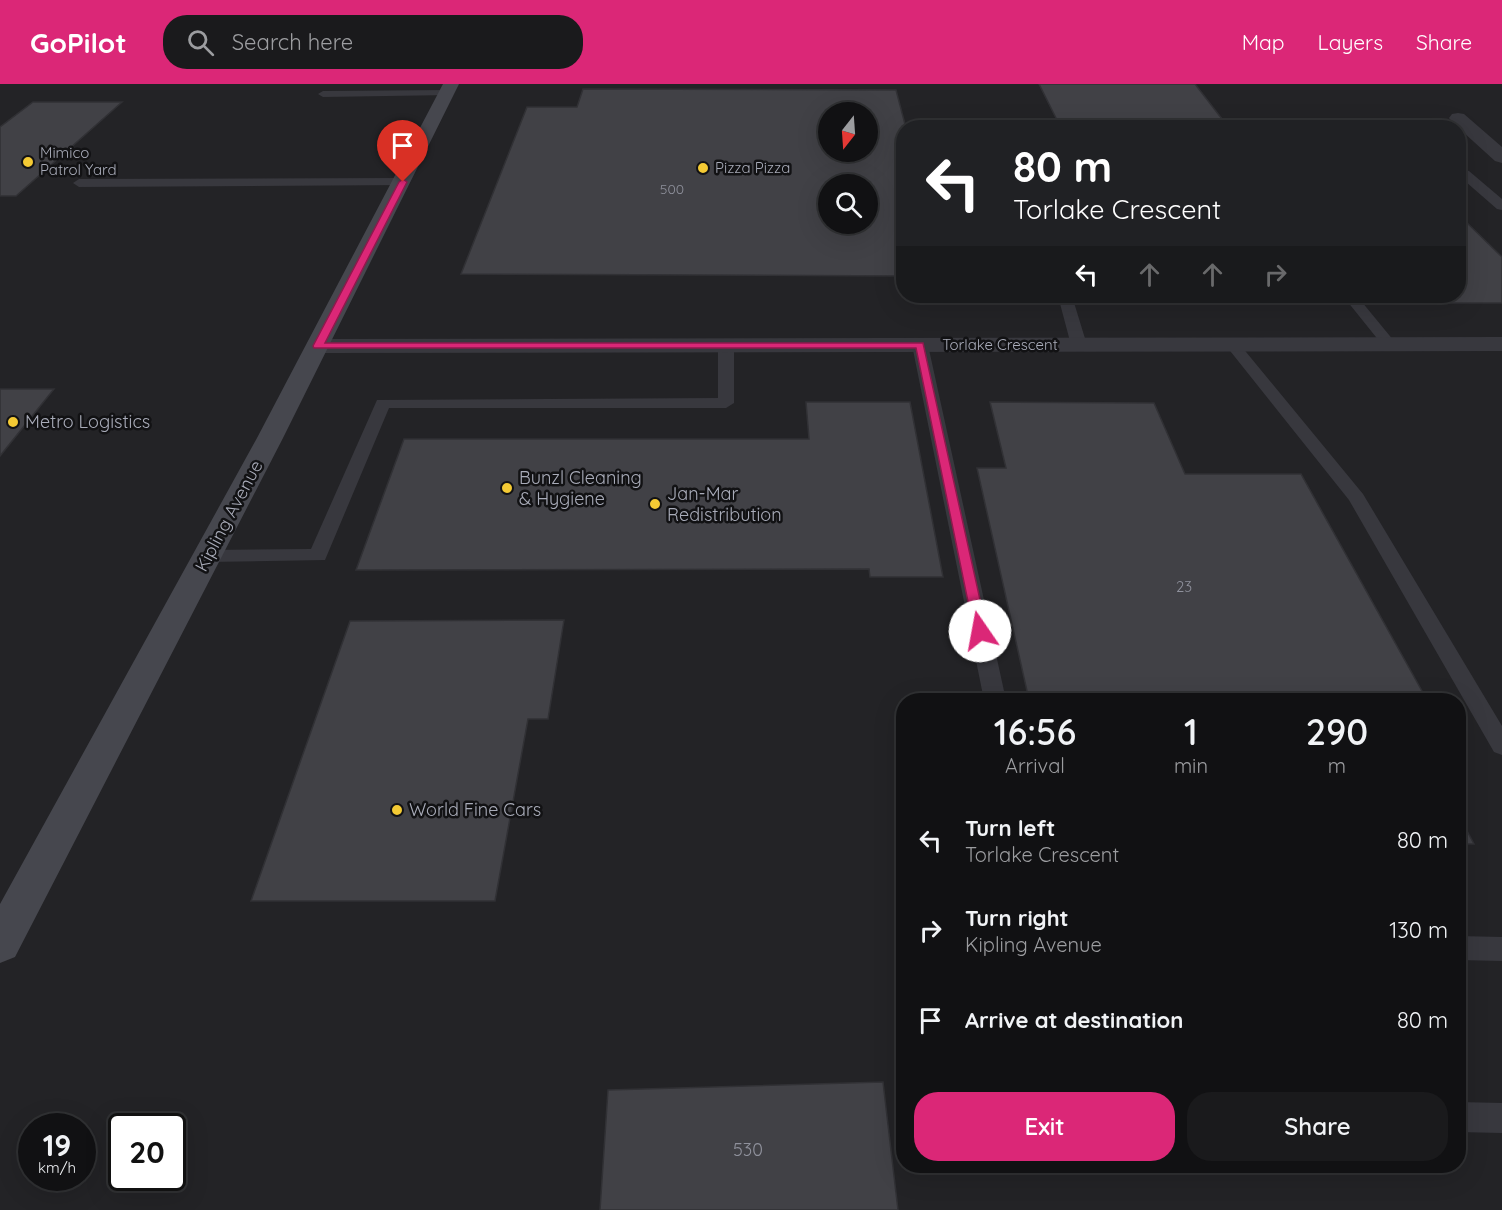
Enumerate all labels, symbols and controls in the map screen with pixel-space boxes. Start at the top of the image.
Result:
search box [163,15,583,69]
text: GoPilot [30,25,127,60]
icon: search [184,26,217,59]
text: Search here [232,28,353,56]
text: Map [1242,29,1285,55]
text: Layers [1318,29,1383,55]
text: Share [1416,29,1472,55]
north arrow [818,102,878,162]
map controls [818,102,878,234]
pin [377,120,428,182]
icon: arrive [386,129,419,162]
text: 80 m [1013,140,1112,193]
place label: Mimico Patrol Yard [40,143,117,179]
icon: left [914,144,992,222]
marker: Mimico Patrol Yard [21,155,35,169]
place label: Pizza Pizza [715,158,790,177]
marker: Pizza Pizza [696,161,710,175]
button: search [818,174,878,234]
house number: 500 [660,180,684,198]
text: Torlake Crescent [1013,192,1221,226]
icon: left [1070,258,1103,291]
icon: ahead [1133,258,1166,291]
icon: ahead [1196,258,1229,291]
icon: right [1259,258,1292,291]
street label: Torlake Crescent [942,335,1058,354]
place label: Metro Logistics [25,410,150,433]
marker: Metro Logistics [6,415,20,429]
street label: Kipling Avenue [190,456,268,575]
place label: Bunzl Cleaning & Hygiene [519,466,642,510]
marker: Bunzl Cleaning & Hygiene [500,481,514,495]
place label: Jan-Mar Redistribution [667,482,782,526]
marker: Jan-Mar Redistribution [648,497,662,511]
house number: 23 [1176,577,1192,596]
position arrow [948,599,1012,663]
text: 16:56 [994,709,1076,754]
text: 1 [1184,709,1198,754]
text: 290 [1306,709,1368,754]
text: Arrival [1005,753,1065,778]
text: min [1174,753,1208,778]
text: m [1328,753,1346,778]
place label: World Fine Cars [409,798,541,821]
marker: World Fine Cars [390,803,404,817]
text: Turn left [965,814,1055,842]
icon: left [914,824,947,857]
text: 80 m [1397,826,1448,854]
text: Torlake Crescent [965,842,1119,867]
text: Turn right [965,904,1069,932]
icon: right [914,914,947,947]
text: 130 m [1389,916,1448,944]
text: Kipling Avenue [965,932,1102,957]
icon: arrive [914,1004,947,1037]
text: Arrive at destination [965,1006,1183,1034]
text: 80 m [1397,1006,1448,1034]
button: Exit [914,1092,1175,1161]
button: Share [1187,1092,1448,1161]
speed limit sign: 20 [108,1113,186,1191]
text: 19 [43,1126,71,1164]
house number: 530 [733,1138,763,1161]
text: km/h [38,1158,76,1177]

